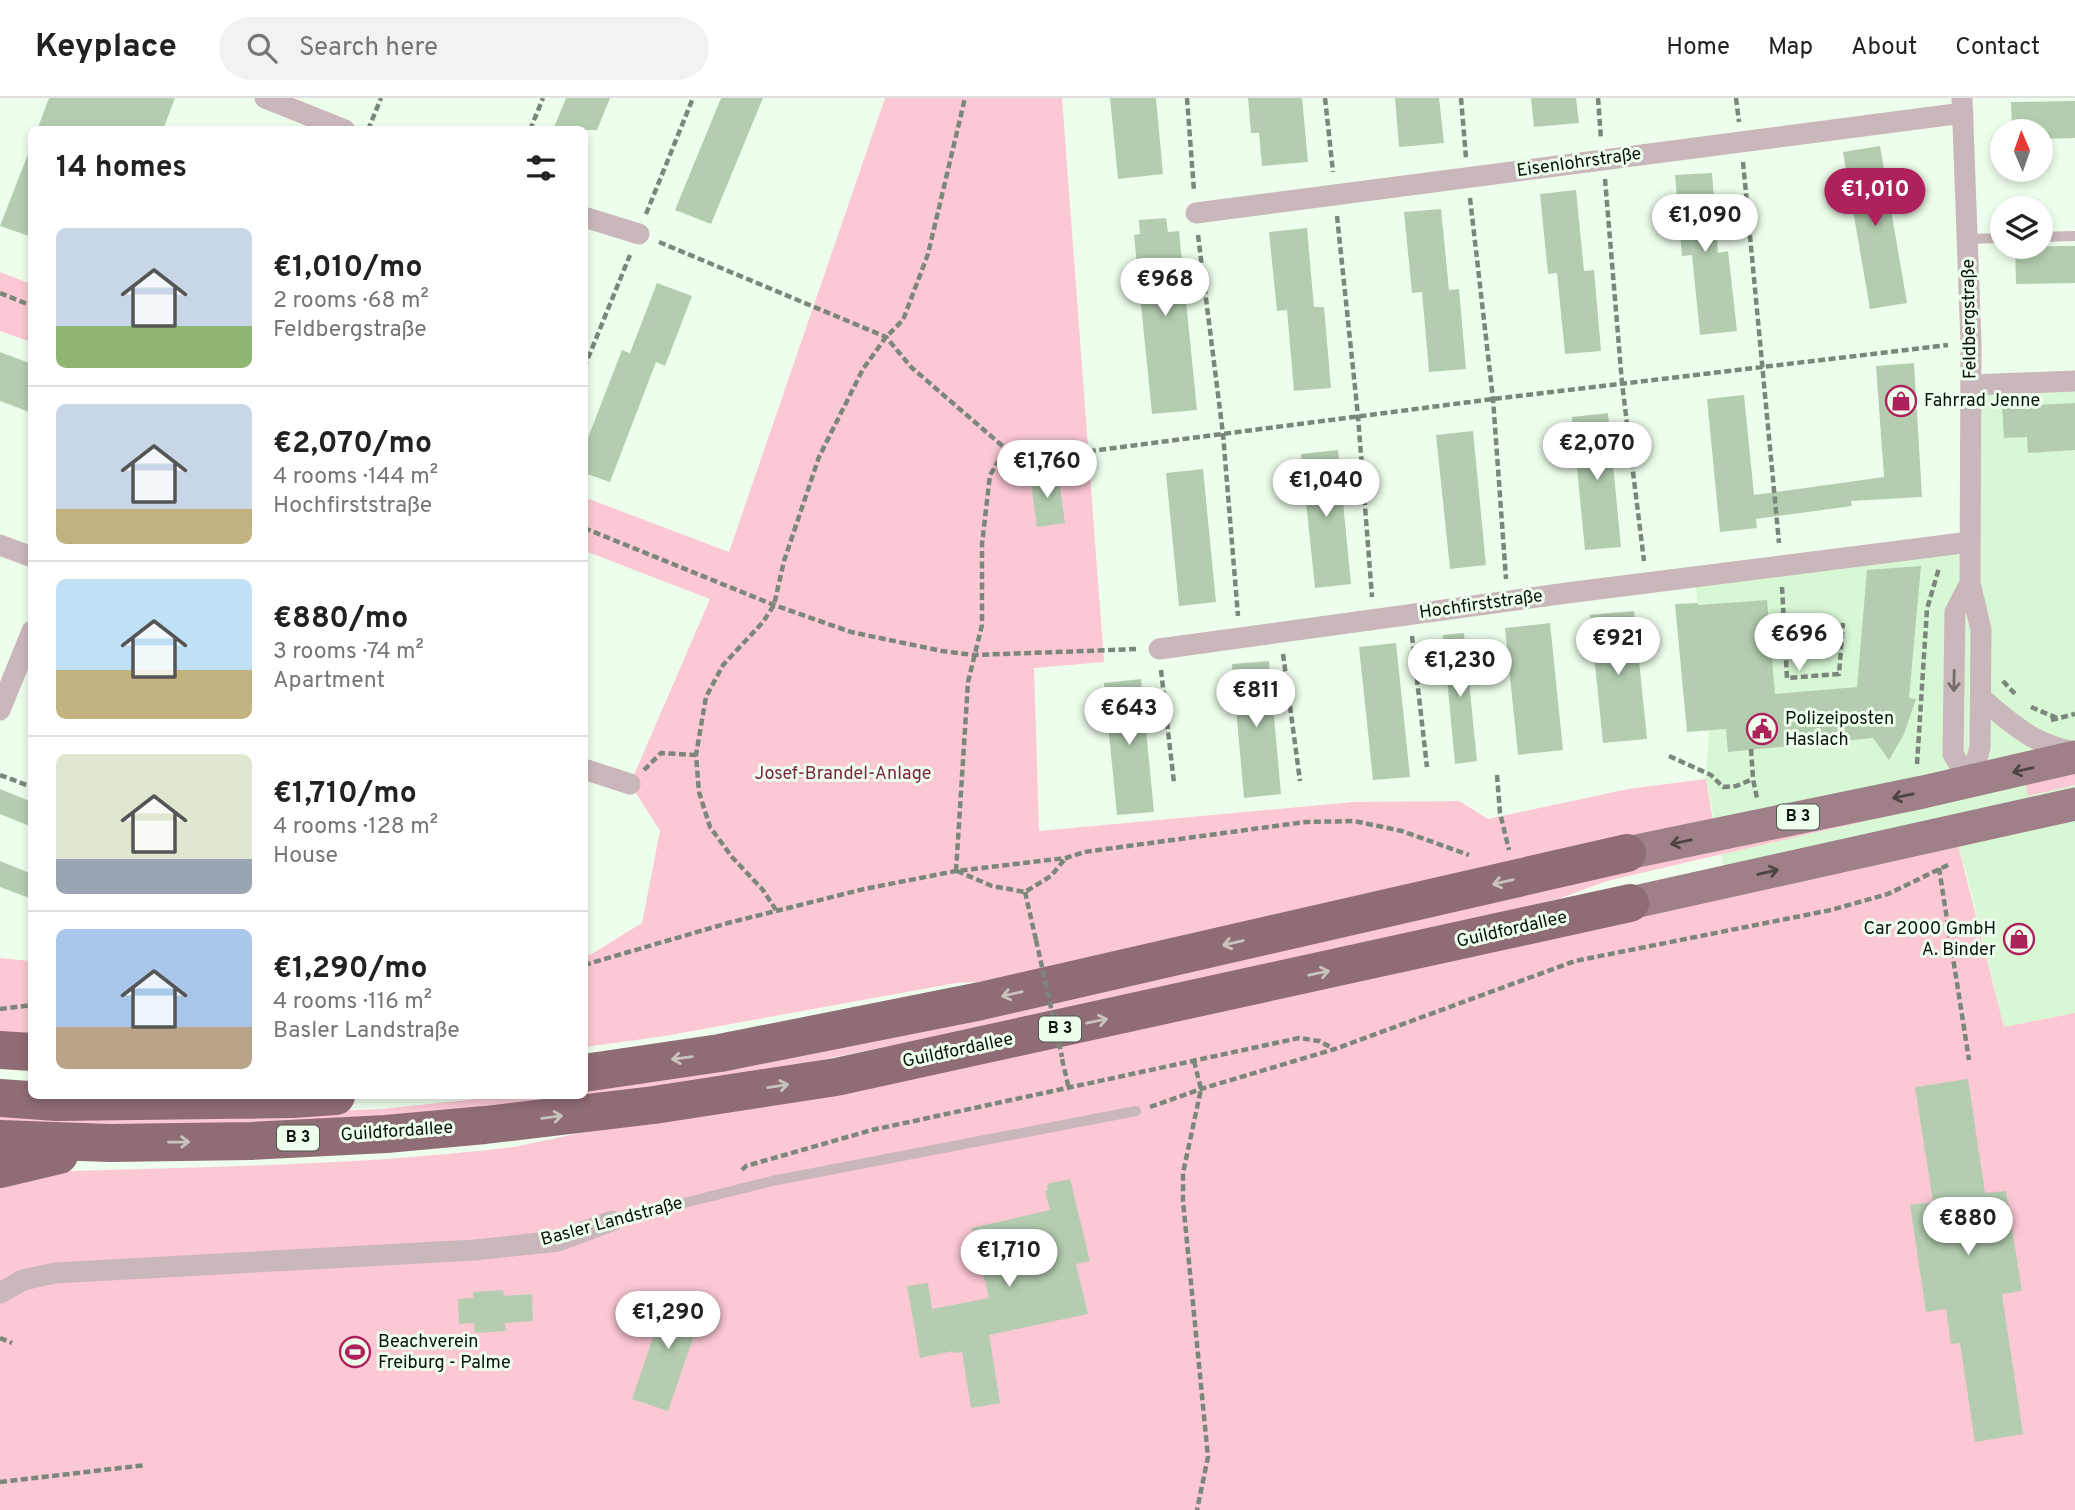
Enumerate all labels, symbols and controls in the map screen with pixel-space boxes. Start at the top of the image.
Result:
search box [219,17,709,80]
text: Keyplace [35,27,177,69]
icon: search [243,29,281,67]
text: Search here [299,32,438,65]
text: Home [1666,33,1730,63]
text: Map [1768,33,1813,63]
text: About [1851,33,1917,63]
text: Contact [1955,33,2040,63]
north arrow [1990,119,2053,182]
map controls [1990,119,2053,259]
street label: Eisenlohrstraße [1515,143,1643,183]
icon: filters [522,149,560,187]
text: 14 homes [56,150,187,187]
pin: €1,010 [1818,169,1932,228]
text: €1,010 [1840,176,1910,205]
pin: €1,090 [1648,194,1762,254]
button: layers [1990,196,2053,259]
text: €1,090 [1668,202,1742,231]
text: €1,010/mo [273,250,422,287]
icon: home [112,256,196,340]
pin: €968 [1124,258,1206,318]
street label: Feldbergstraße [1957,259,1983,379]
text: €968 [1136,266,1194,295]
text: 2 rooms · 68 m² [273,287,429,316]
text: Feldbergstraße [273,316,427,345]
shop icon: Fahrrad Jenne [1884,384,1918,418]
place label: Fahrrad Jenne [1924,390,2040,413]
pin: €2,070 [1540,422,1654,482]
text: €2,070/mo [273,426,432,463]
text: €2,070 [1559,430,1635,459]
icon: home [112,432,196,516]
pin: €1,760 [990,440,1104,500]
text: €1,760 [1013,448,1081,477]
pin: €1,040 [1269,460,1383,519]
text: 4 rooms · 144 m² [273,463,438,492]
text: €1,040 [1289,467,1363,496]
text: Hochfirststraße [273,492,432,521]
street label: Hochfirststraße [1418,585,1544,625]
text: €880/mo [273,601,408,638]
icon: home [112,607,196,691]
pin: €696 [1758,614,1840,673]
pin: €921 [1577,618,1659,677]
text: €696 [1770,621,1828,650]
text: €921 [1592,625,1644,654]
text: 3 rooms · 74 m² [273,638,424,667]
pin: €1,230 [1403,640,1517,699]
text: €1,230 [1424,647,1496,676]
text: Apartment [273,667,385,696]
one-way arrow [1947,669,1961,692]
pin: €811 [1215,670,1297,729]
text: €811 [1232,677,1280,706]
pin: €643 [1088,688,1170,747]
text: €643 [1100,695,1158,724]
place label: Polizeiposten Haslach [1785,708,1894,752]
public building icon: Polizeiposten Haslach [1745,712,1779,746]
park label: Josef-Brandel-Anlage [755,763,931,786]
one-way arrow [2012,764,2035,777]
text: €1,710/mo [273,776,417,813]
icon: home [112,782,196,866]
one-way arrow [1892,789,1915,803]
road number: B 3 [1777,804,1819,830]
text: 4 rooms · 128 m² [273,813,438,842]
one-way arrow [1670,835,1693,849]
text: House [273,842,338,871]
one-way arrow [1756,865,1779,879]
one-way arrow [1492,875,1515,889]
street label: Guildfordallee [1455,906,1569,954]
place label: Car 2000 GmbH A. Binder [1863,918,1996,962]
shop icon: Car 2000 GmbH A. Binder [2002,922,2036,956]
one-way arrow [1222,937,1245,951]
text: €1,290/mo [273,951,428,988]
icon: home [112,957,196,1041]
one-way arrow [1307,966,1330,979]
text: 4 rooms · 116 m² [273,988,432,1017]
one-way arrow [1001,988,1023,1001]
one-way arrow [1085,1014,1108,1028]
road number: B 3 [1039,1016,1081,1042]
text: Basler Landstraße [273,1017,460,1046]
street label: Guildfordallee [900,1028,1016,1074]
one-way arrow [671,1052,694,1065]
one-way arrow [766,1079,789,1092]
one-way arrow [540,1111,563,1124]
street label: Guildfordallee [340,1117,454,1147]
road number: B 3 [277,1126,319,1150]
one-way arrow [167,1135,190,1149]
street label: Basler Landstraße [538,1192,686,1252]
pin: €880 [1927,1198,2009,1257]
text: €880 [1939,1205,1997,1234]
pin: €1,710 [952,1230,1066,1289]
text: €1,710 [977,1237,1041,1266]
pin: €1,290 [611,1292,725,1351]
text: €1,290 [631,1299,705,1328]
place label: Beachverein Freiburg - Palme [378,1331,511,1375]
sports icon: Beachverein Freiburg - Palme [338,1335,372,1369]

